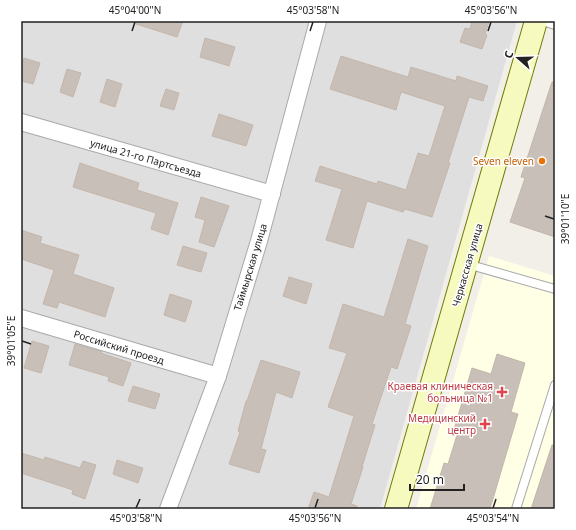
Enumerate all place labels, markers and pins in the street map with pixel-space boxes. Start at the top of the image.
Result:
place label: Seven eleven [473,154,534,168]
marker: Seven eleven [537,156,547,166]
place label: Краевая клиническая больница №1 [388,379,493,405]
marker: Краевая клиническая больница №1 [496,386,508,398]
place label: Медицинский центр [408,411,476,437]
marker: Медицинский центр [479,418,491,430]

